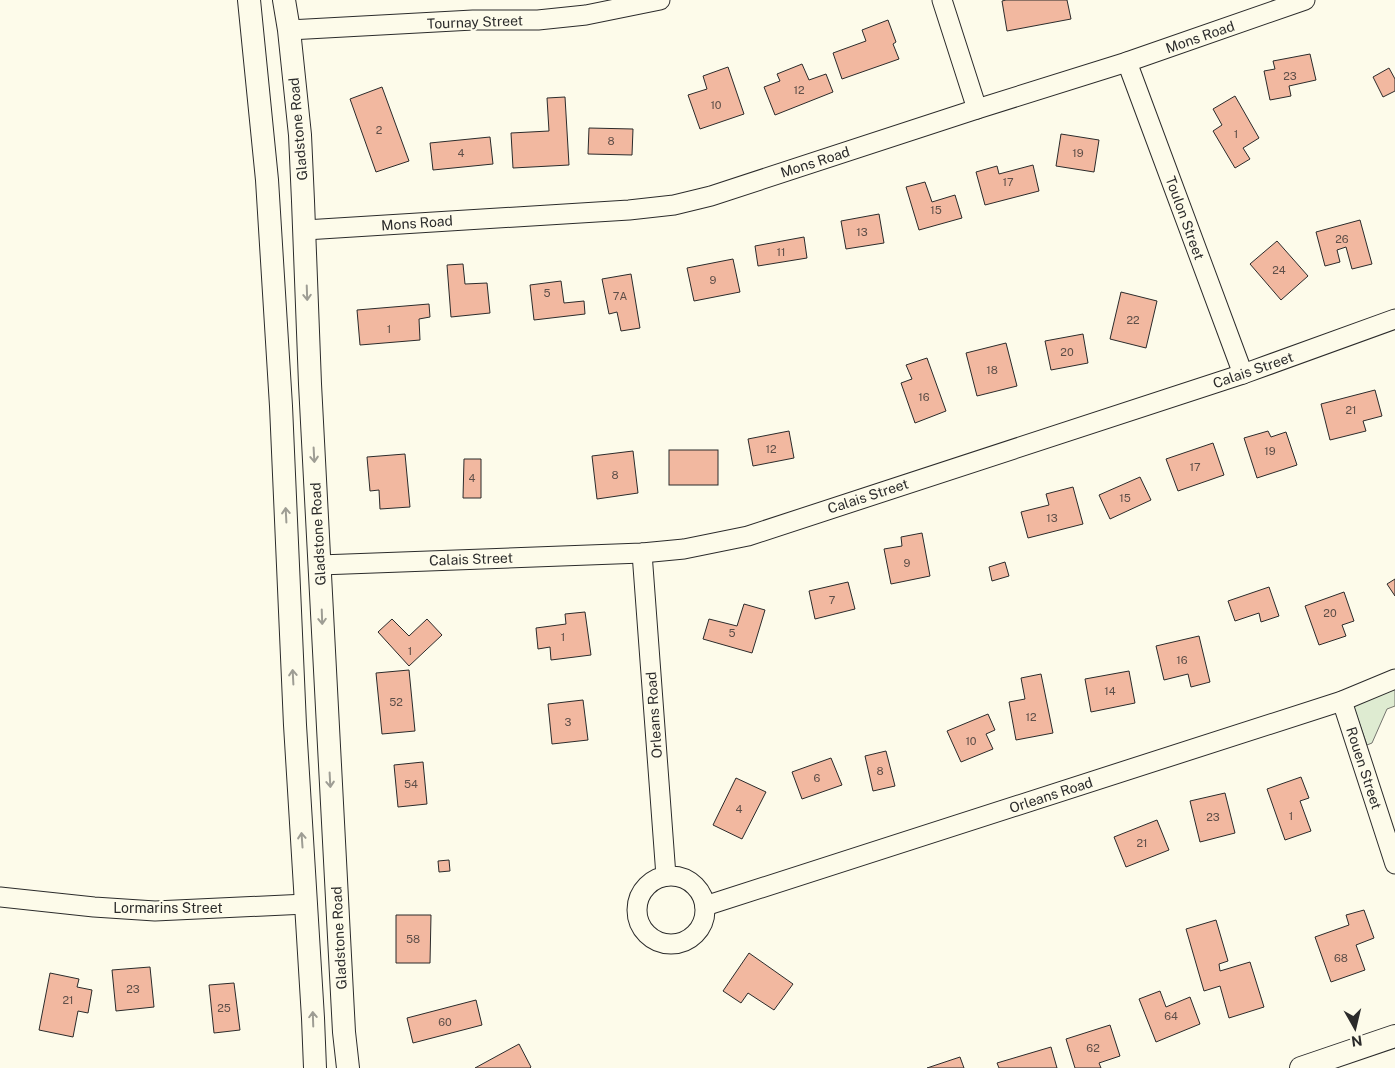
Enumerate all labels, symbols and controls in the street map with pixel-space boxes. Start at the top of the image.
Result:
street label: Tournay Street [427,12,523,32]
street label: Mons Road [1163,18,1237,56]
house number: 23 [1283,70,1297,82]
street label: Gladstone Road [286,77,310,181]
house number: 12 [793,84,805,96]
house number: 10 [710,99,722,111]
house number: 2 [376,124,383,136]
house number: 1 [1234,128,1238,140]
house number: 8 [607,135,615,147]
street label: Mons Road [778,143,852,181]
house number: 4 [458,147,465,159]
house number: 19 [1072,147,1084,159]
street label: Toulon Street [1162,174,1208,262]
house number: 17 [1002,176,1014,188]
house number: 15 [930,204,942,216]
street label: Mons Road [381,213,453,233]
house number: 13 [856,226,868,238]
house number: 26 [1335,233,1349,245]
house number: 11 [777,246,785,258]
house number: 24 [1272,264,1286,276]
house number: 9 [710,274,717,286]
one-way arrow [302,284,312,300]
house number: 5 [543,287,551,299]
house number: 7A [613,290,627,302]
house number: 22 [1126,314,1140,326]
house number: 1 [387,323,391,335]
house number: 20 [1060,346,1074,358]
street label: Calais Street [1211,349,1295,391]
house number: 18 [986,364,998,376]
house number: 16 [918,391,930,403]
house number: 21 [1345,404,1357,416]
house number: 12 [765,443,777,455]
house number: 19 [1264,445,1276,457]
one-way arrow [309,447,318,463]
house number: 17 [1189,461,1201,473]
house number: 8 [611,469,619,481]
house number: 4 [469,472,476,484]
street label: Calais Street [826,475,910,517]
street label: Gladstone Road [307,482,329,586]
house number: 15 [1119,492,1131,504]
one-way arrow [281,507,290,523]
house number: 13 [1046,512,1058,524]
street label: Calais Street [429,550,513,568]
house number: 9 [904,557,911,569]
house number: 7 [829,594,836,606]
house number: 20 [1323,607,1337,619]
one-way arrow [317,609,327,625]
house number: 5 [728,627,736,639]
house number: 1 [561,631,565,643]
house number: 1 [408,645,412,657]
house number: 16 [1176,654,1188,666]
one-way arrow [288,670,297,686]
street label: Orleans Road [643,671,665,759]
house number: 14 [1104,685,1116,697]
house number: 52 [389,696,403,708]
house number: 12 [1025,711,1037,723]
house number: 3 [565,716,572,728]
street label: Rouen Street [1343,725,1385,811]
house number: 10 [965,735,977,747]
house number: 8 [876,765,884,777]
one-way arrow [325,771,334,787]
house number: 6 [814,772,821,784]
street label: Orleans Road [1007,774,1095,816]
house number: 54 [404,778,418,790]
house number: 4 [736,803,743,815]
house number: 1 [1289,810,1293,822]
house number: 23 [1206,811,1220,823]
one-way arrow [298,832,307,848]
house number: 21 [1136,837,1148,849]
street label: Gladstone Road [328,886,350,990]
street label: Lormarins Street [113,900,223,916]
house number: 58 [406,933,420,945]
house number: 68 [1334,952,1348,964]
house number: 23 [126,983,140,995]
house number: 21 [62,994,74,1006]
house number: 25 [217,1002,231,1014]
north arrow [1330,1003,1380,1053]
house number: 64 [1164,1010,1178,1022]
one-way arrow [309,1012,318,1028]
house number: 60 [438,1016,452,1028]
text: N [1350,1032,1363,1050]
house number: 62 [1086,1042,1100,1054]

